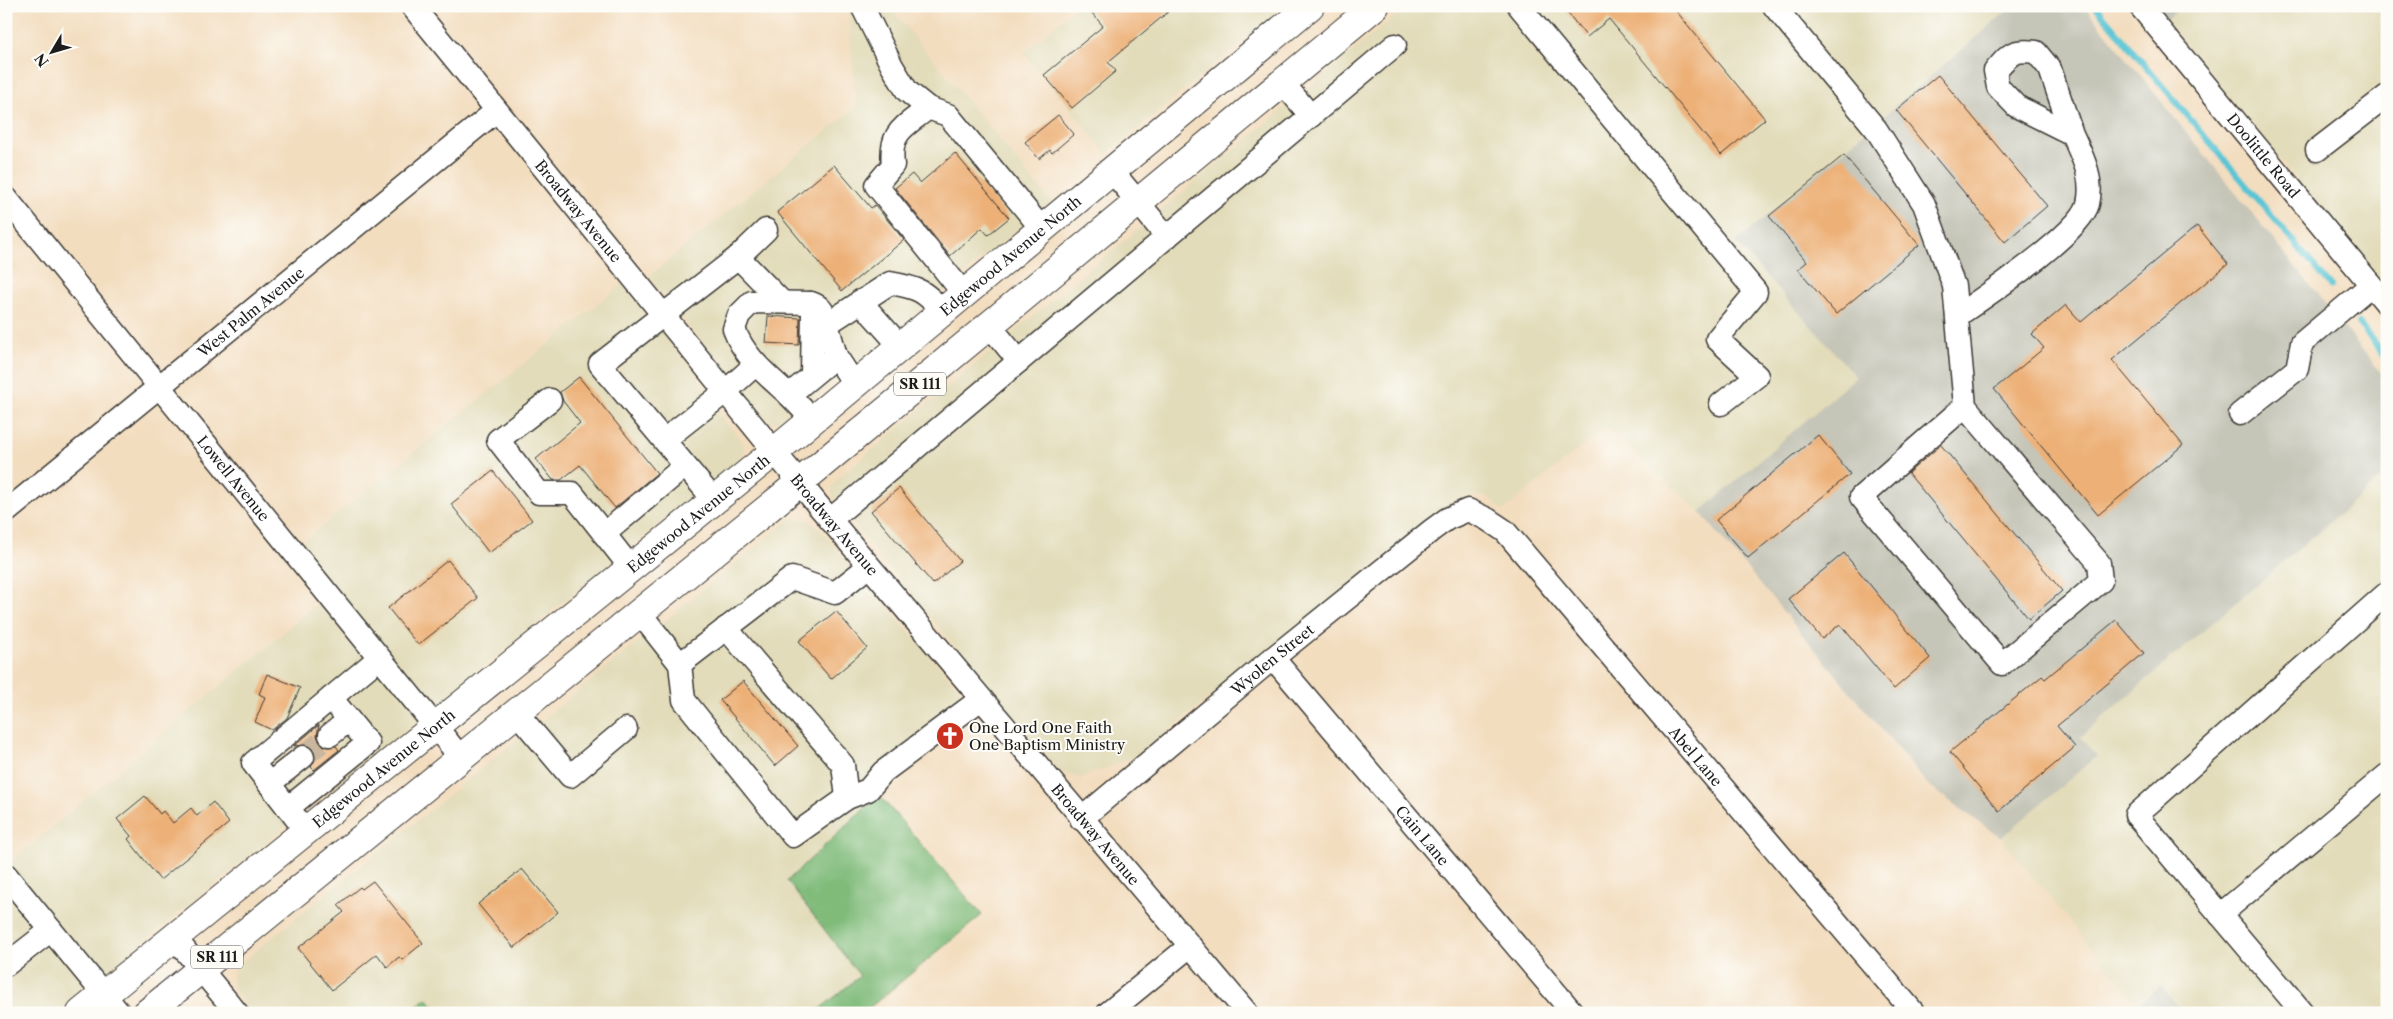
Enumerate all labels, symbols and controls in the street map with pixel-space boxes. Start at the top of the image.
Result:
north arrow [28,28,78,78]
text: N [31,50,53,70]
street label: Doolittle Road [2223,109,2304,202]
street label: Broadway Avenue [531,156,626,266]
street label: Edgewood Avenue North [936,191,1085,320]
street label: West Palm Avenue [193,263,308,362]
road number: SR 111 [894,372,946,396]
street label: Lowell Avenue [193,432,274,525]
street label: Edgewood Avenue North [623,450,774,577]
street label: Broadway Avenue [787,470,883,579]
street label: Wyolen Street [1226,619,1318,700]
street label: Edgewood Avenue North [308,704,459,832]
place label: One Lord One Faith One Baptism Ministry [969,718,1126,754]
church icon: One Lord One Faith One Baptism Ministry [935,721,965,751]
street label: Abel Lane [1665,721,1727,790]
street label: Broadway Avenue [1048,780,1144,889]
street label: Cain Lane [1392,801,1454,869]
road number: SR 111 [191,946,243,969]

